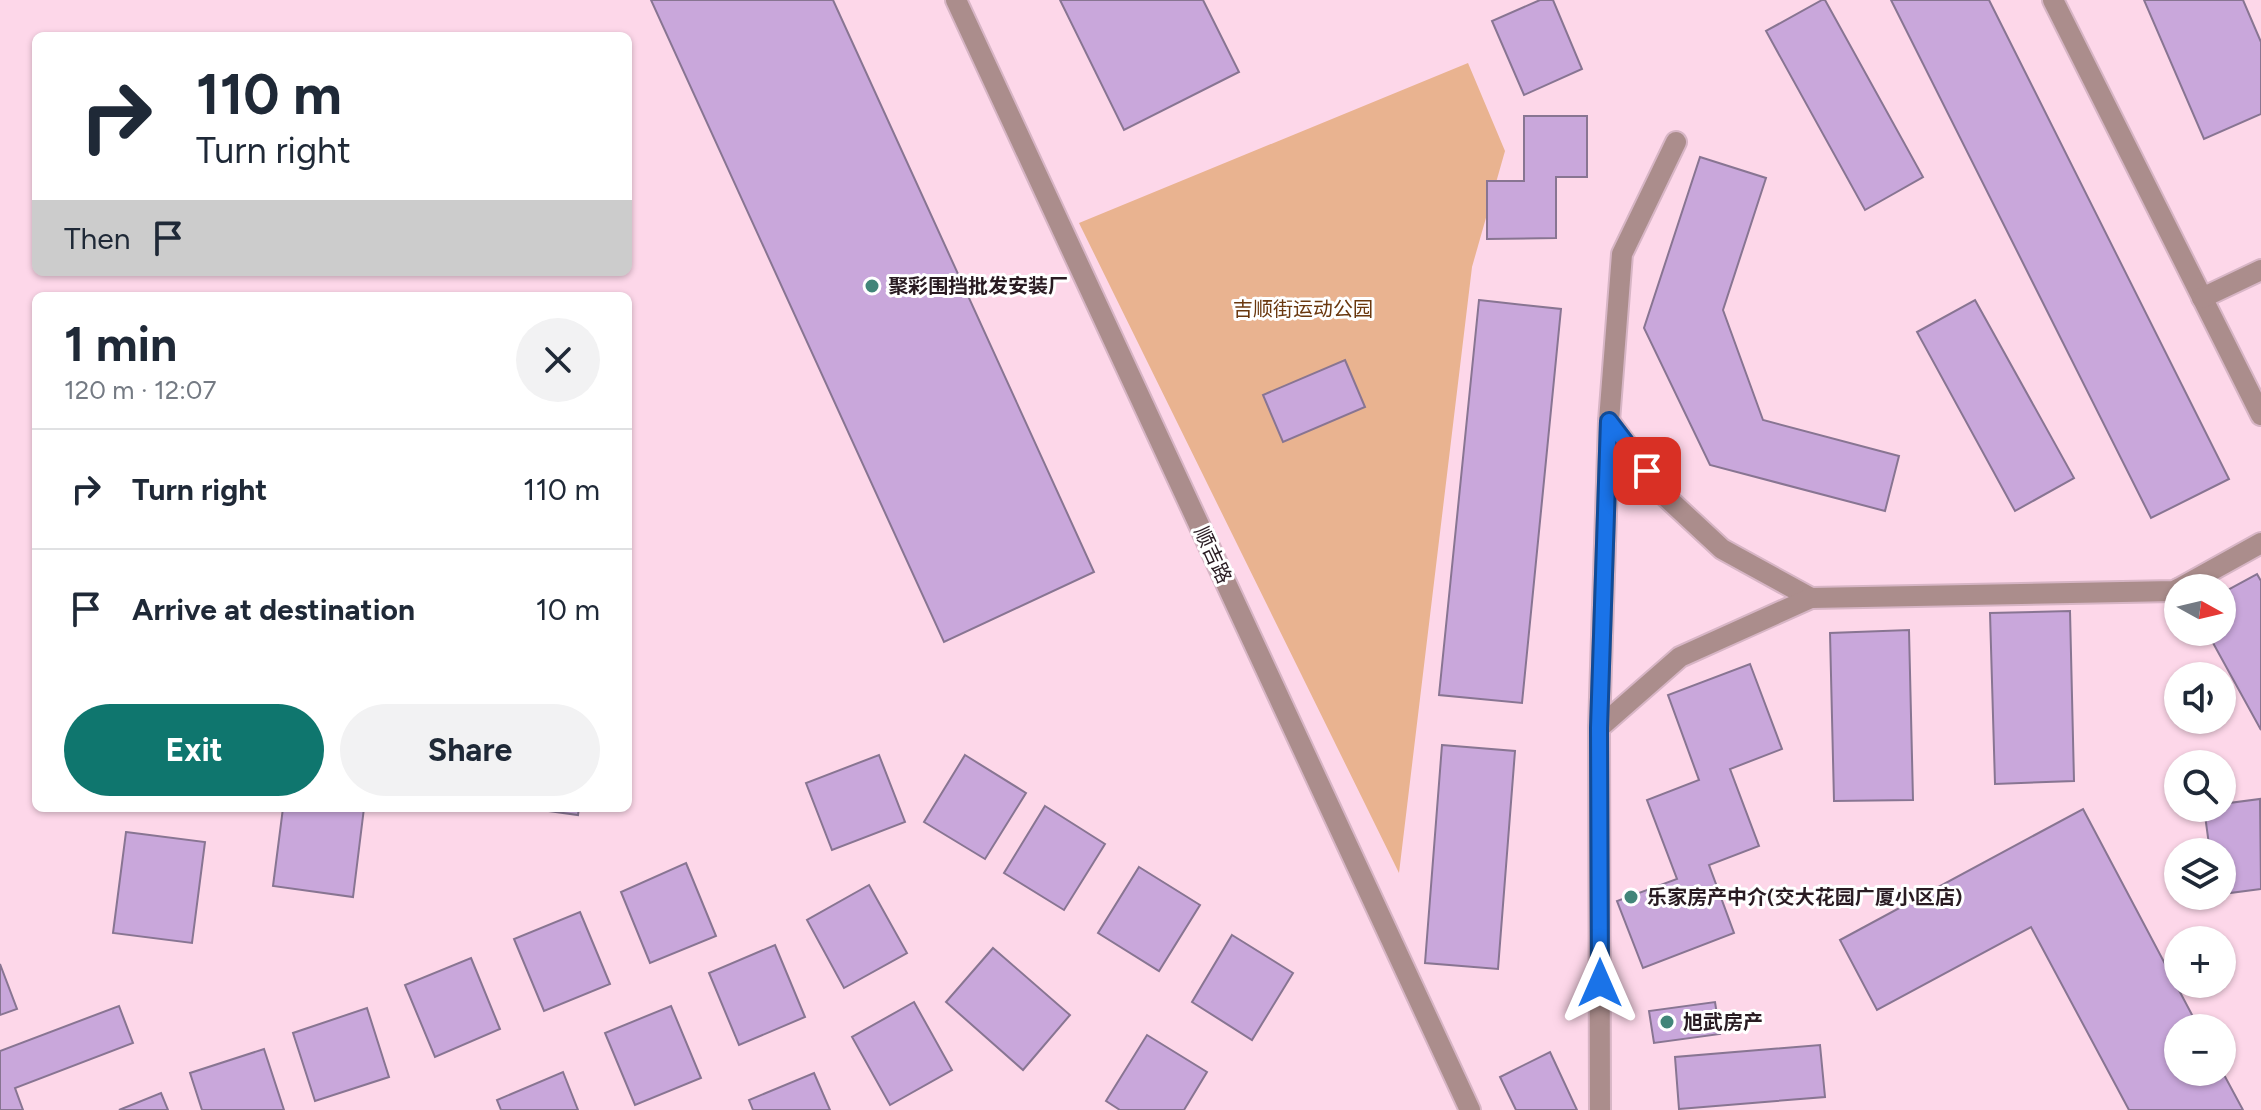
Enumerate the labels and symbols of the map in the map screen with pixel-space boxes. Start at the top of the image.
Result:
place label: 聚彩围挡批发安装厂 [888,274,1068,298]
marker: 聚彩围挡批发安装厂 [863,277,881,295]
park label: 吉顺街运动公园 [1233,297,1373,321]
pin [1613,437,1681,505]
street label: 顺吉路 [1189,523,1237,587]
north arrow [2164,574,2236,646]
place label: 乐家房产中介(交大花园广厦小区店) [1647,885,1962,909]
marker: 乐家房产中介(交大花园广厦小区店) [1622,888,1640,906]
position arrow [1558,941,1642,1025]
place label: 旭武房产 [1683,1010,1763,1034]
marker: 旭武房产 [1658,1013,1676,1031]

